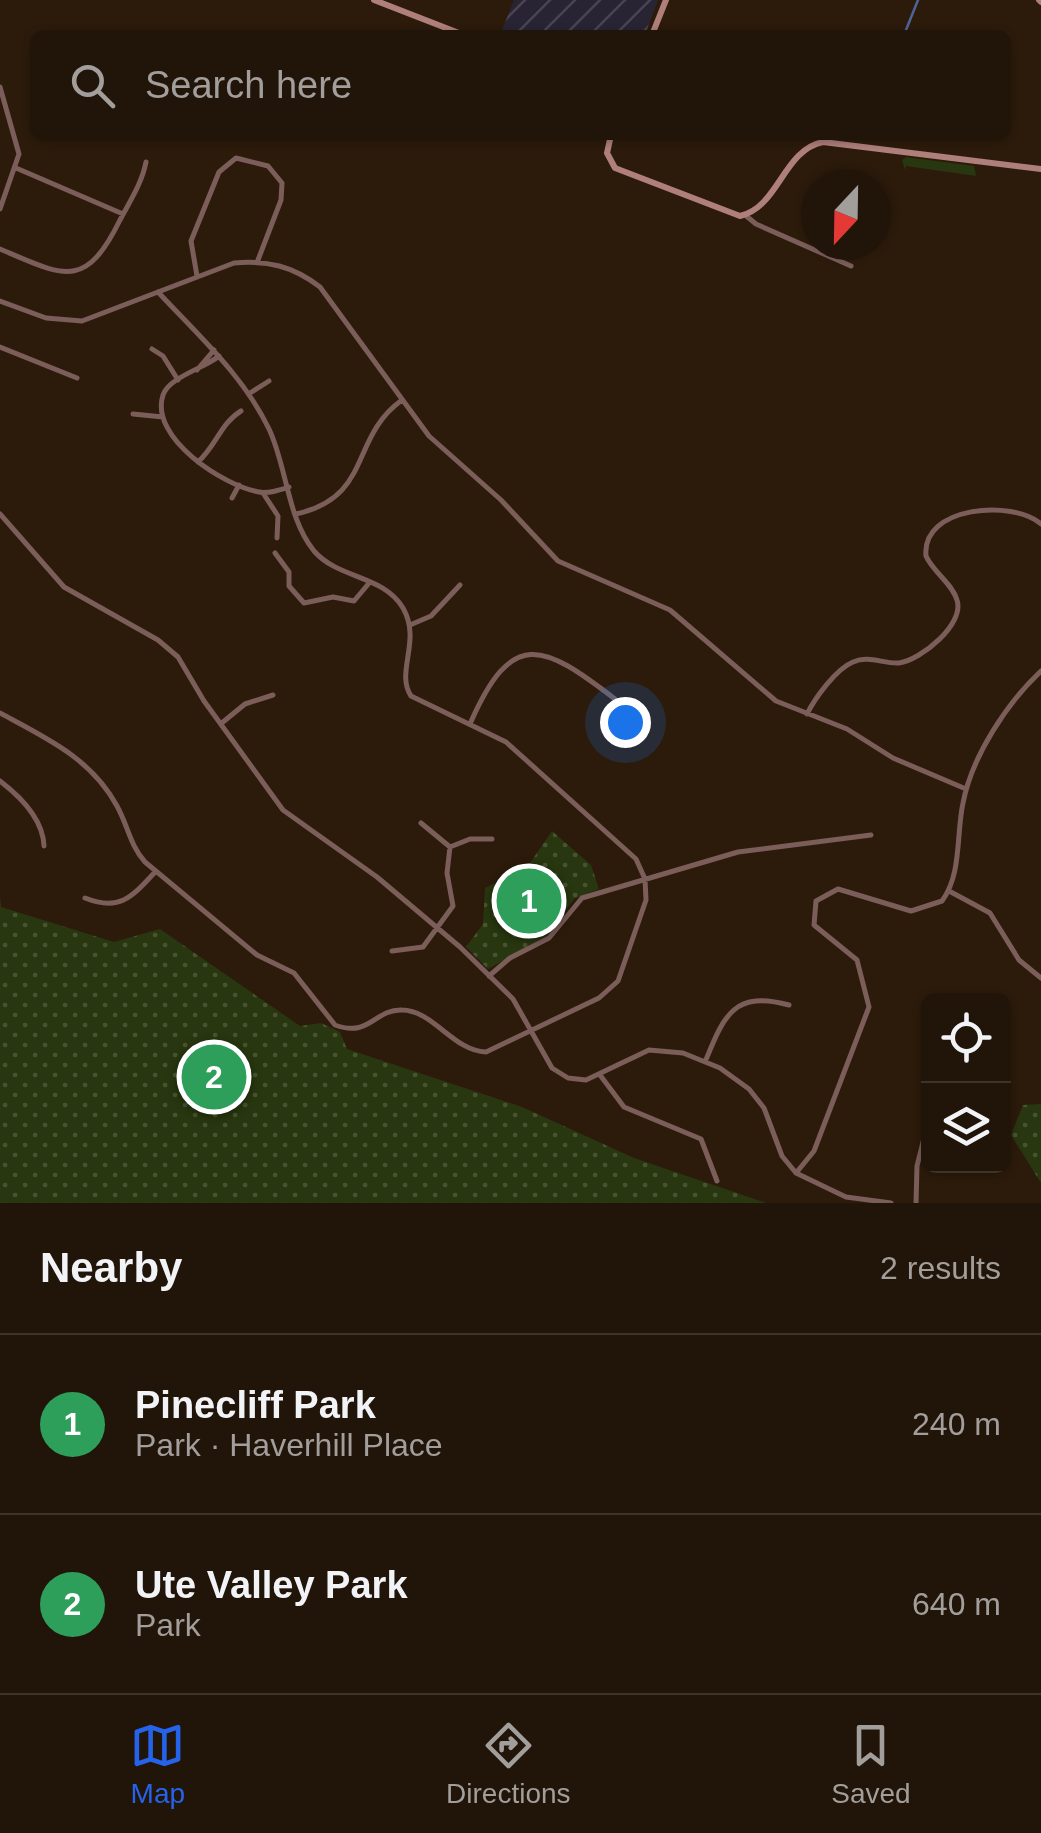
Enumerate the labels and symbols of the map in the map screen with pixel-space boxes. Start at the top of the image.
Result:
north arrow [801,170,891,260]
your location [600,697,651,748]
pin: 1 [496,864,562,938]
pin: 2 [182,1040,246,1114]

